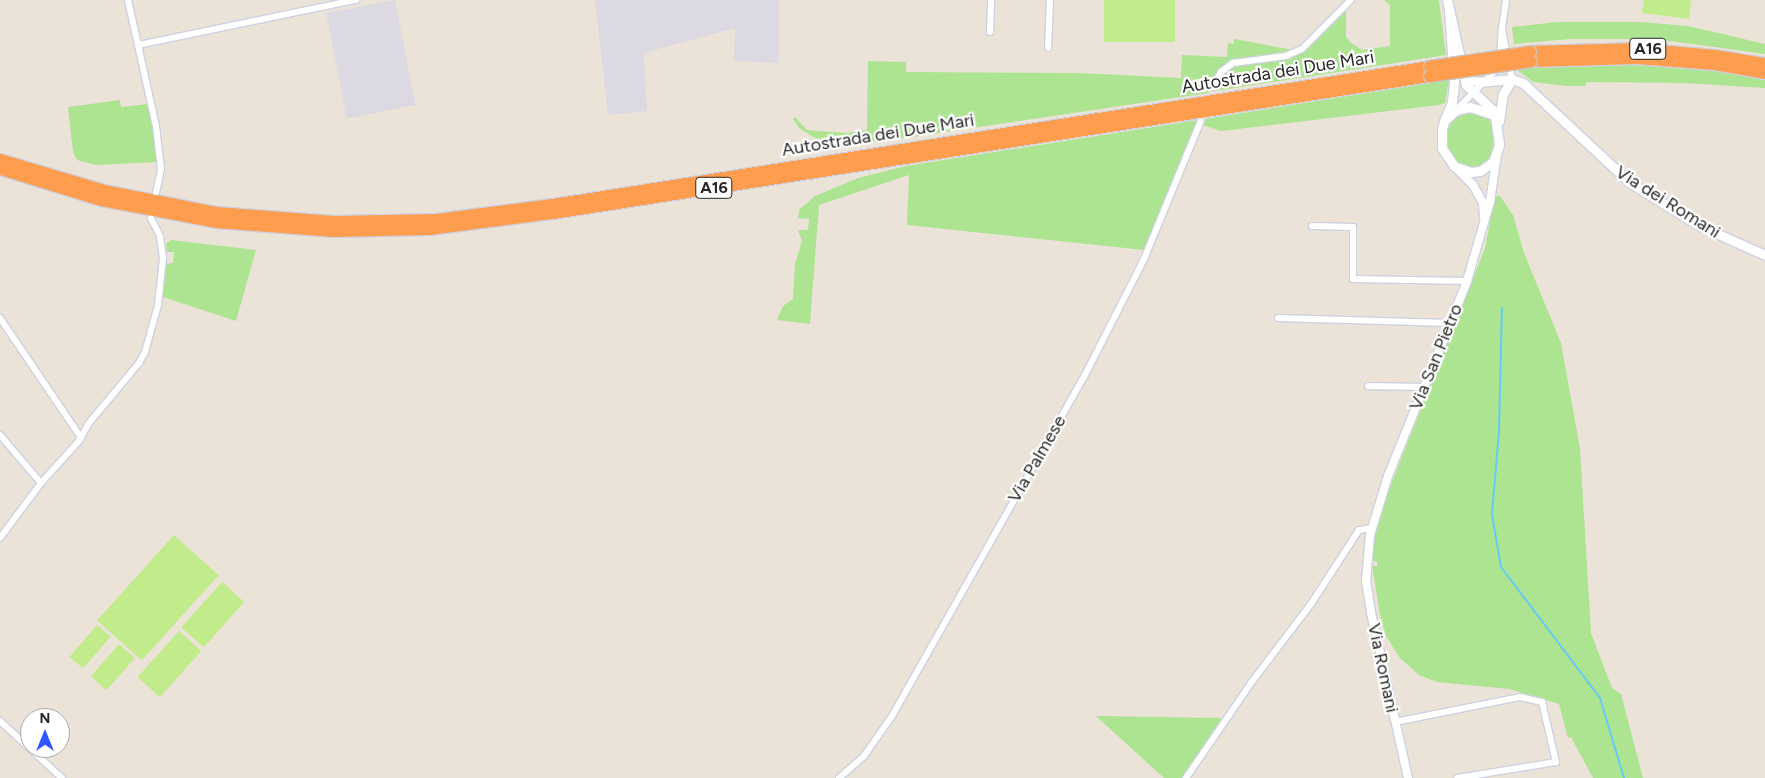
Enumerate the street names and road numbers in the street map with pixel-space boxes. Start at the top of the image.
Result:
road number: A16 [1629,36,1667,62]
street label: Autostrada dei Due Mari [1180,46,1376,98]
street label: Autostrada dei Due Mari [780,109,976,161]
street label: Via dei Romani [1612,161,1724,243]
road number: A16 [695,174,733,202]
street label: Via San Pietro [1405,301,1467,413]
street label: Via Palmese [1003,412,1071,506]
street label: Via Romani [1363,621,1403,715]

